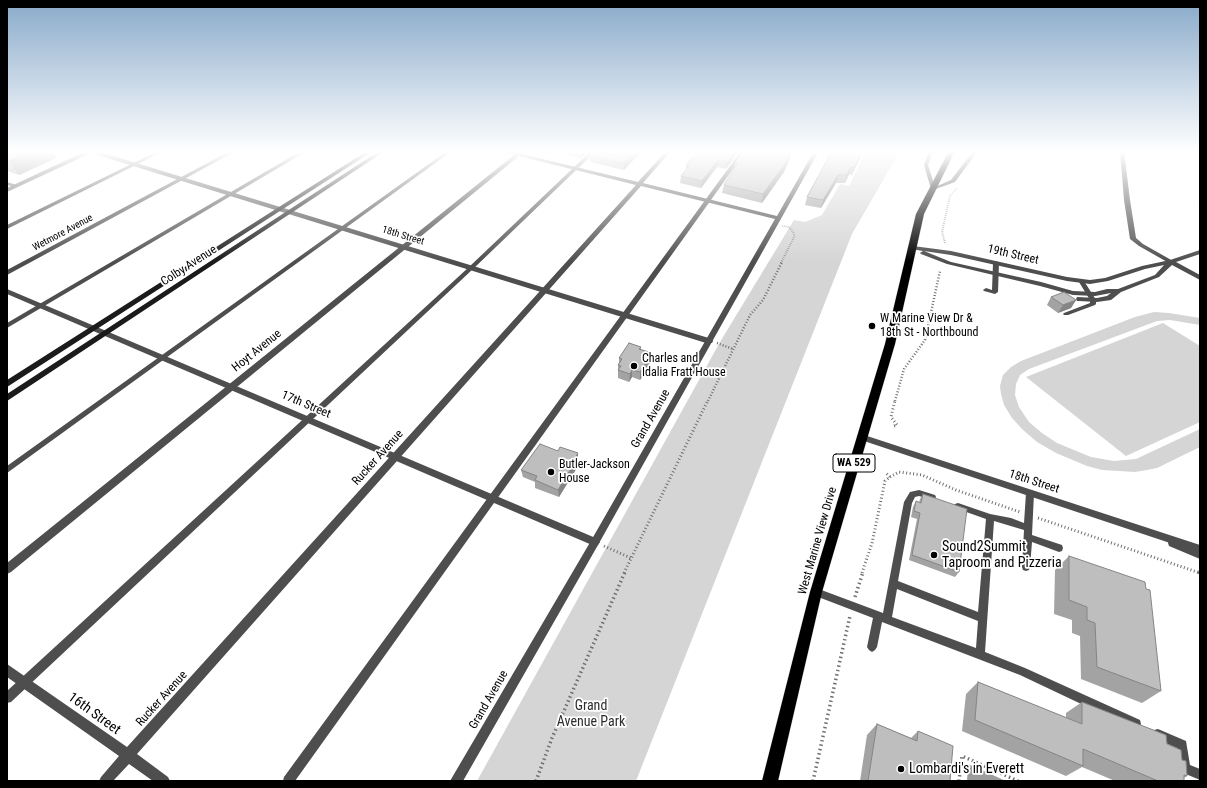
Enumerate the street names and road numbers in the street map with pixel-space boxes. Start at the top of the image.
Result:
street label: Wetmore Avenue [31,212,95,254]
street label: 18th Street [380,224,426,248]
street label: 19th Street [986,242,1040,268]
street label: Colby Avenue [158,243,220,289]
street label: Hoyt Avenue [229,327,285,375]
street label: Grand Avenue [628,387,674,451]
street label: 17th Street [279,388,333,422]
street label: Rucker Avenue [349,427,407,489]
road number: WA 529 [833,454,875,472]
street label: 18th Street [1007,467,1061,497]
street label: West Marine View Drive [796,485,840,597]
street label: Rucker Avenue [133,668,191,730]
street label: Grand Avenue [466,668,512,732]
street label: 16th Street [64,689,124,739]

